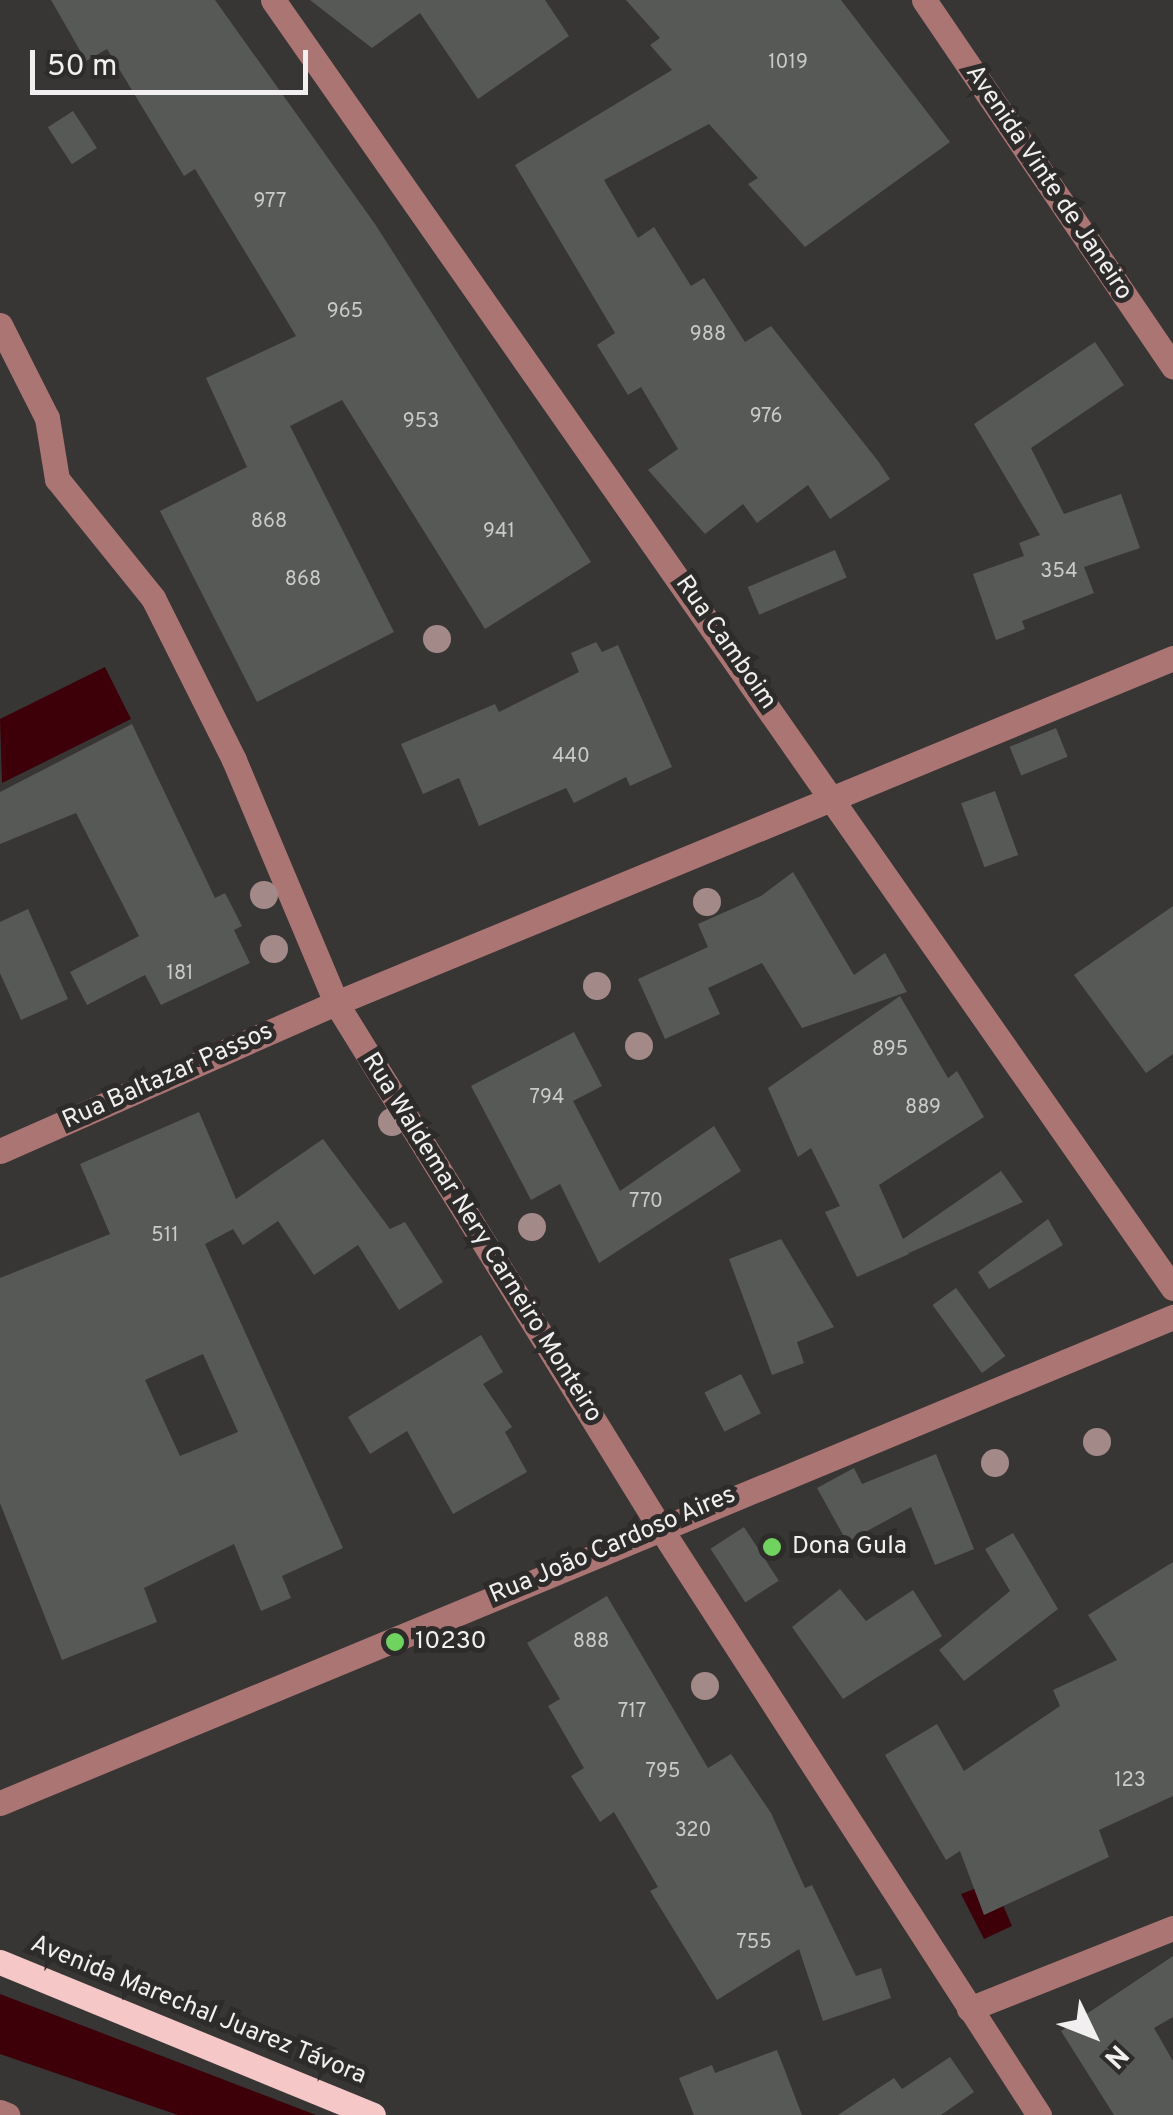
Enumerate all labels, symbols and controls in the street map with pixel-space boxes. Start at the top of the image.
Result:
scale bar [35,30,312,92]
text: 50 m [47,49,117,86]
house number: 1019 [768,51,808,75]
street label: Avenida Vinte de Janeiro [958,59,1138,307]
house number: 977 [254,190,286,214]
house number: 965 [327,300,363,324]
house number: 988 [690,323,726,347]
house number: 976 [750,405,782,429]
house number: 953 [403,410,439,434]
house number: 868 [251,510,287,534]
house number: 941 [483,520,515,544]
house number: 354 [1040,560,1078,584]
house number: 868 [285,568,321,592]
street label: Rua Camboim [668,570,782,716]
house number: 440 [552,745,590,769]
house number: 181 [166,962,194,986]
street label: Rua Baltazar Passos [58,1017,278,1137]
house number: 895 [872,1038,908,1062]
street label: Rua Waldemar Nery Carneiro Monteiro [354,1048,608,1428]
house number: 794 [530,1086,564,1110]
house number: 889 [905,1096,941,1120]
house number: 770 [629,1190,663,1214]
house number: 511 [151,1224,179,1248]
street label: Rua João Cardoso Aires [485,1480,741,1612]
place label: Dona Gula [792,1532,907,1562]
marker: Dona Gula [761,1536,783,1558]
place label: 10230 [415,1627,487,1657]
house number: 888 [573,1630,609,1654]
marker: 10230 [384,1631,406,1653]
house number: 717 [618,1700,646,1724]
house number: 795 [646,1760,680,1784]
house number: 123 [1114,1769,1146,1793]
house number: 320 [675,1819,711,1843]
street label: Avenida Marechal Juarez Távora [25,1930,371,2092]
house number: 755 [736,1931,772,1955]
north arrow [1043,1985,1143,2085]
text: N [1095,2036,1135,2075]

